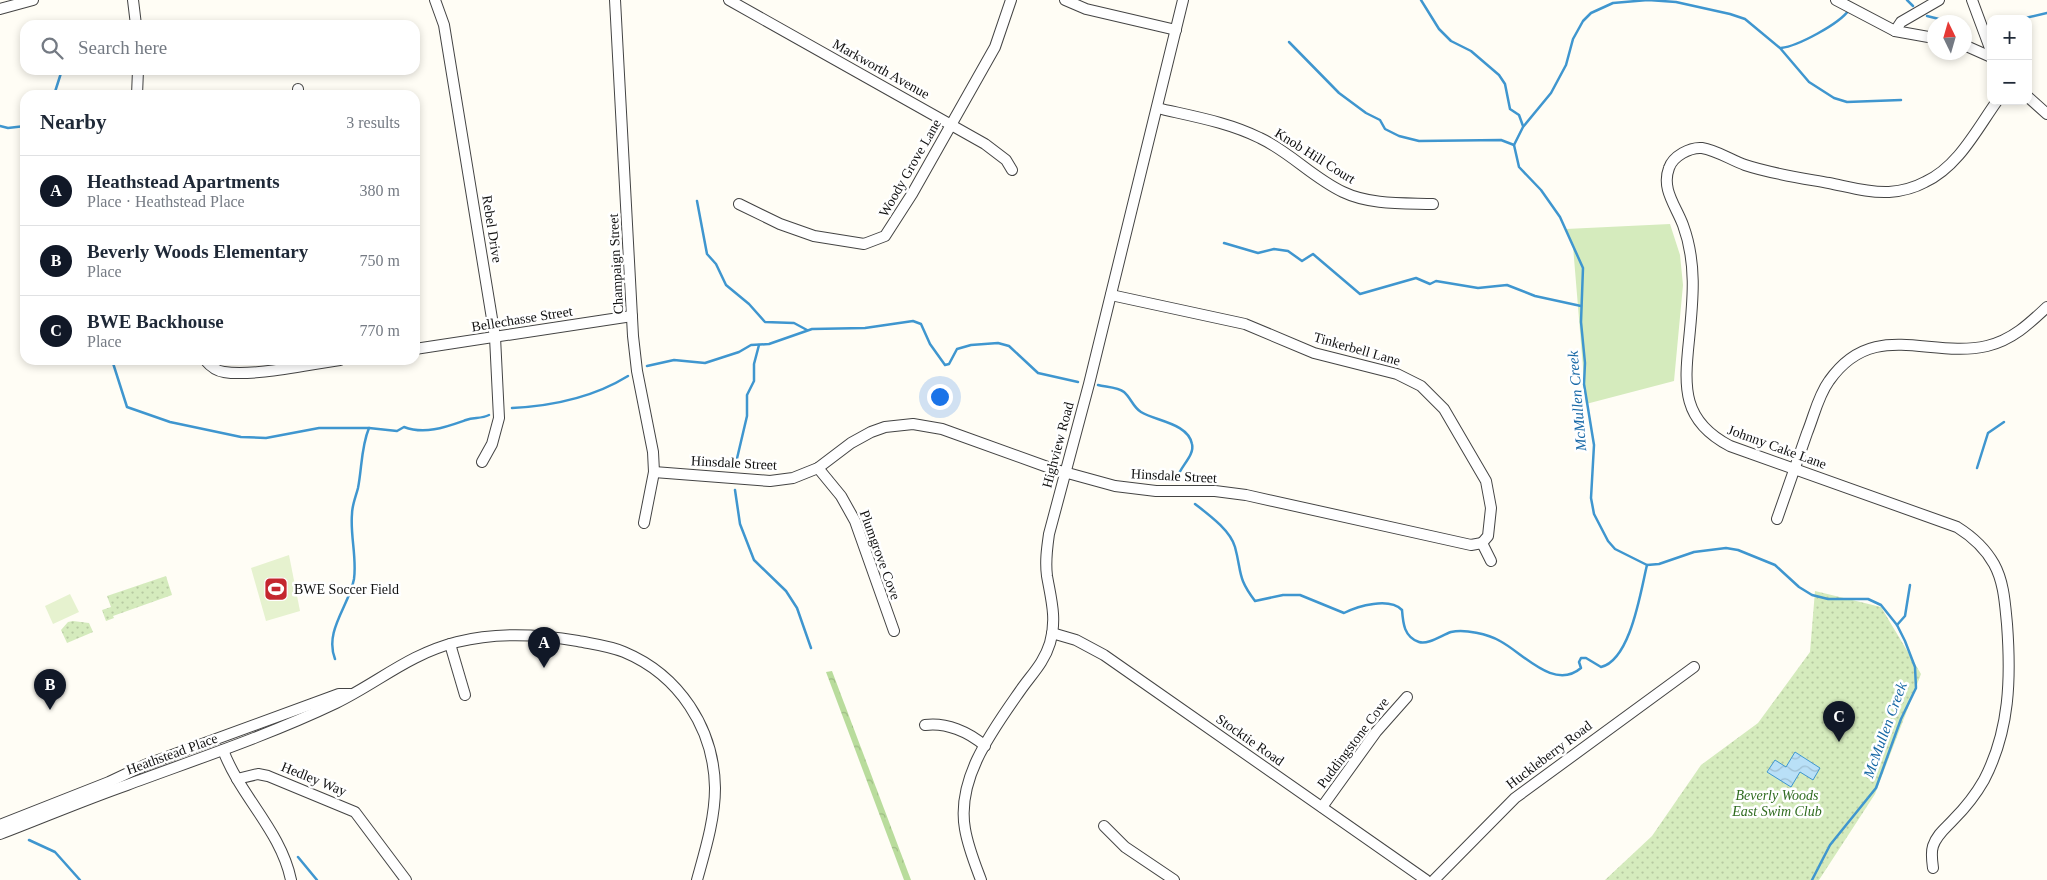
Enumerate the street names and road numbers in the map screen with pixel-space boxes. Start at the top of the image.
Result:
street label: Markworth Avenue [830,36,932,102]
street label: Woody Grove Lane [876,117,944,219]
street label: Knob Hill Court [1272,125,1358,187]
street label: Rebel Drive [479,194,505,264]
street label: Champaign Street [606,213,626,315]
street label: Bellechasse Street [470,304,574,334]
street label: Tinkerbell Lane [1312,329,1402,369]
street label: Highview Road [1039,400,1077,490]
street label: Johnny Cake Lane [1725,422,1829,472]
street label: Hinsdale Street [691,453,777,473]
street label: Hinsdale Street [1131,466,1217,486]
street label: Plumgrove Cove [857,508,903,602]
street label: Puddingstone Cove [1314,695,1392,791]
street label: Stocktie Road [1213,711,1287,769]
street label: Huckleberry Road [1503,718,1595,792]
street label: Heathstead Place [124,731,220,777]
street label: Hedley Way [279,759,349,799]

